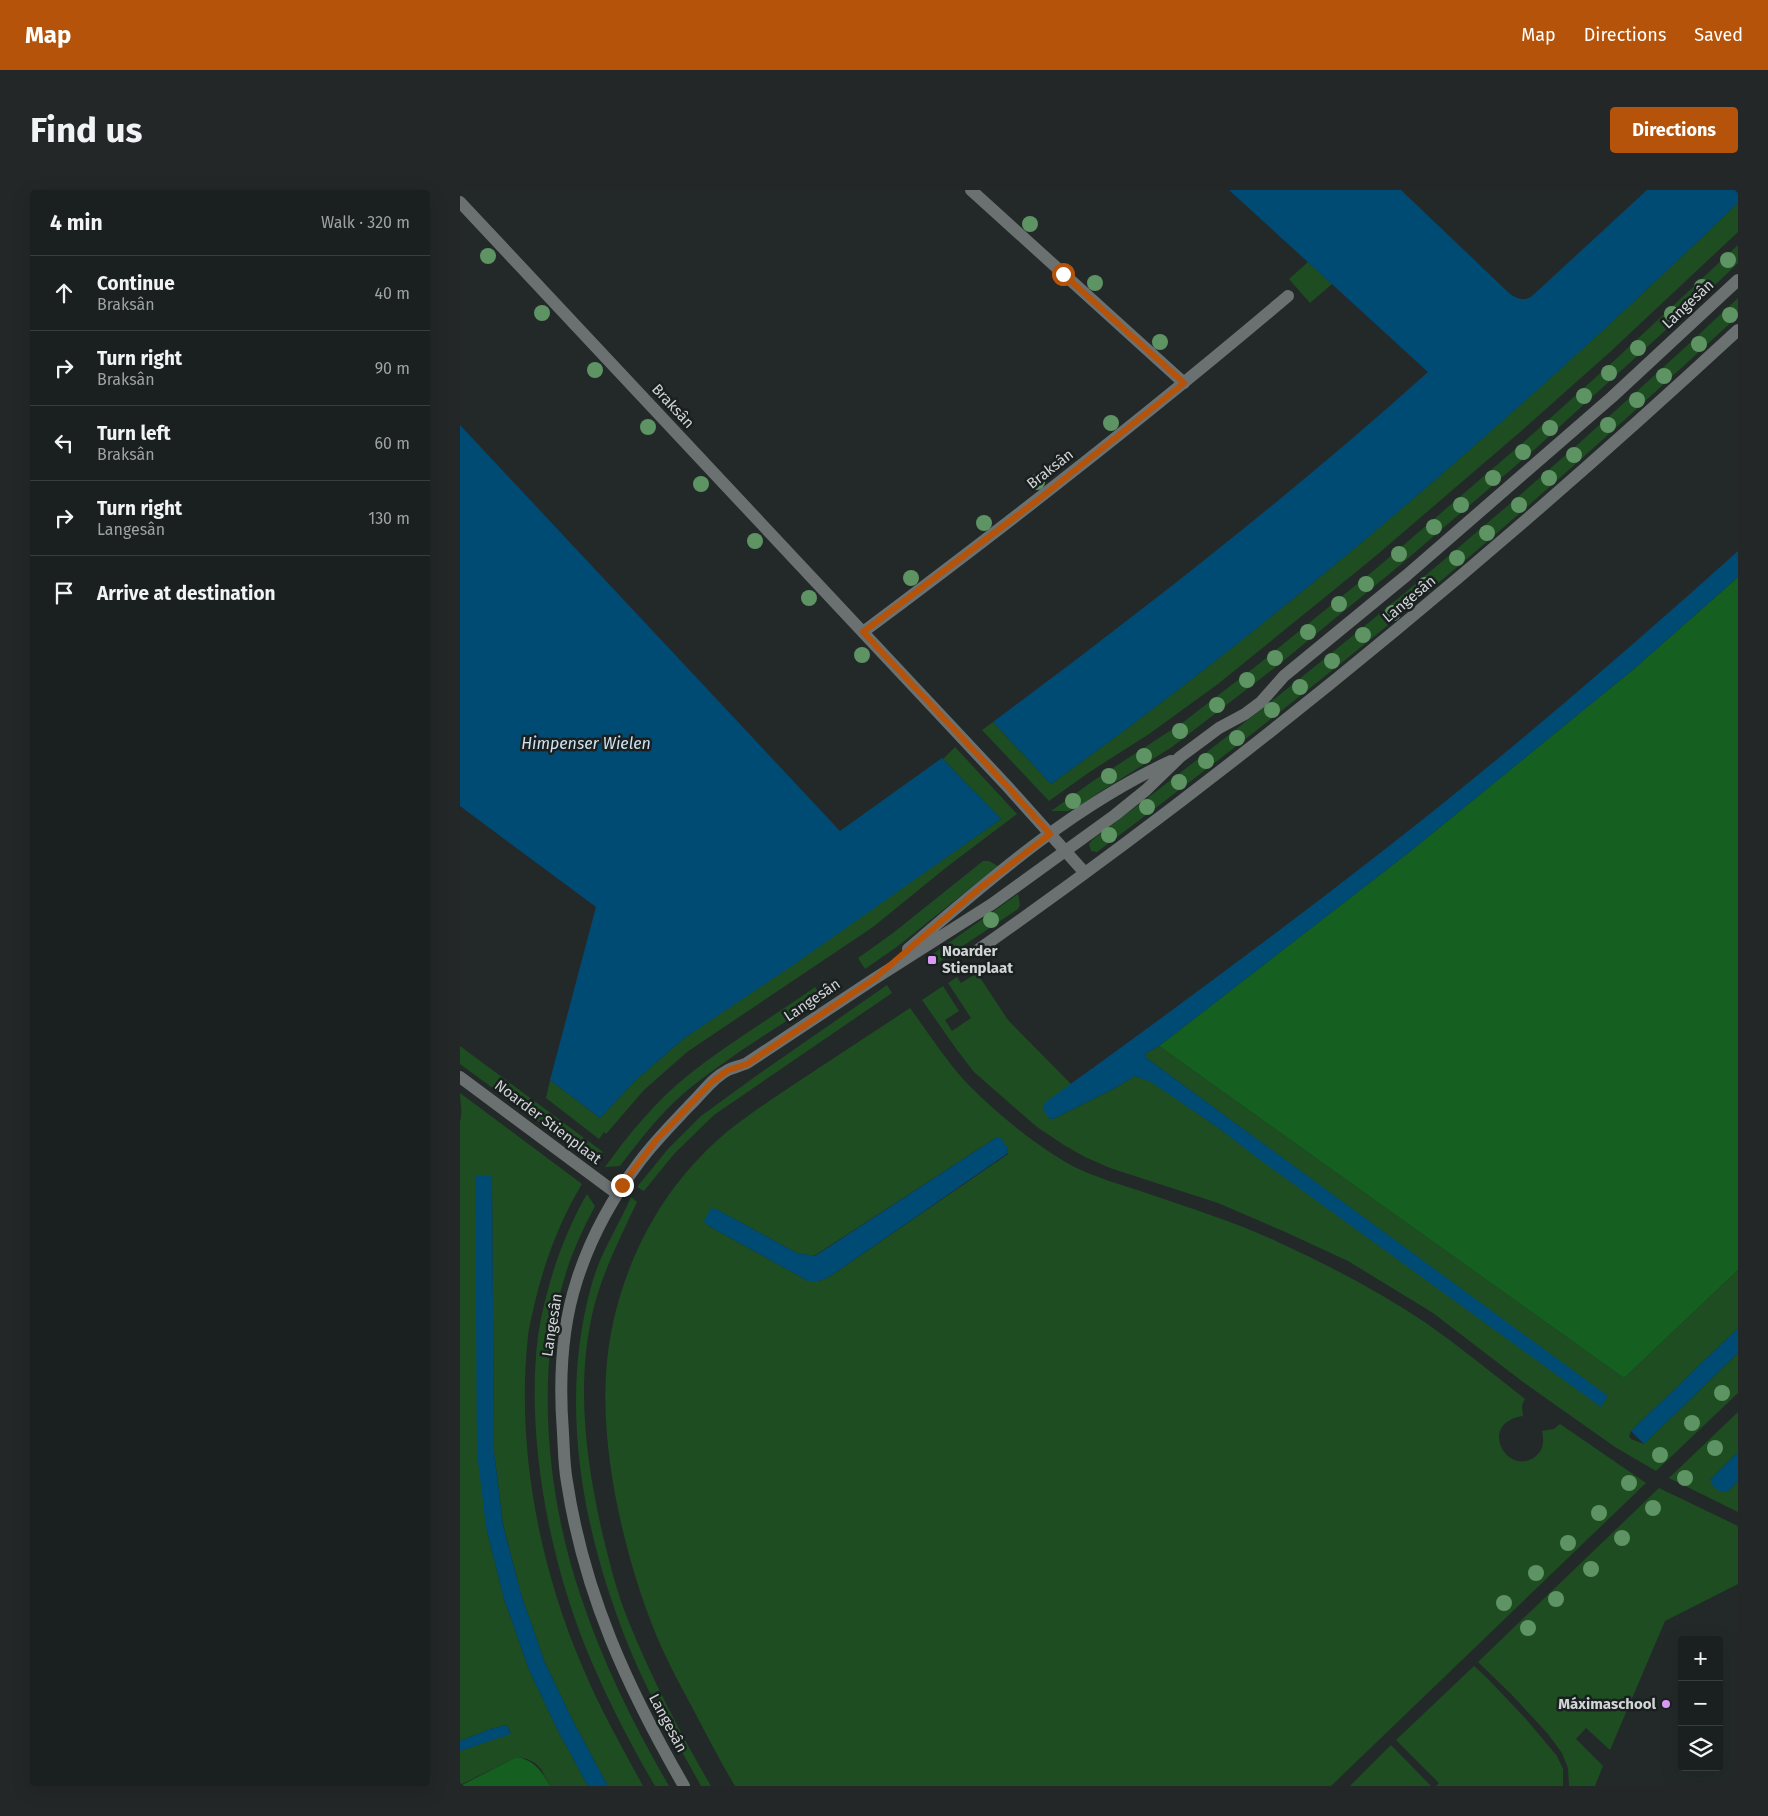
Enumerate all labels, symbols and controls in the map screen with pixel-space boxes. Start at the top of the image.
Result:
text: Map [25,21,71,49]
text: Map [1521,24,1556,46]
text: Directions [1584,24,1666,46]
text: Saved [1694,24,1743,46]
button: Directions [1610,107,1738,153]
text: Find us [30,109,142,151]
text: 4 min [50,210,103,236]
text: Walk · 320 m [321,213,410,232]
route start [1052,263,1075,286]
text: Continue [97,272,175,295]
street label: Langesân [1659,276,1717,332]
icon: ahead [50,279,78,307]
text: 40 m [375,284,410,303]
text: Braksân [97,295,155,314]
text: Turn right [97,347,182,370]
icon: right [50,354,78,382]
text: 90 m [375,359,410,378]
text: Braksân [97,370,155,389]
street label: Braksân [648,380,698,432]
text: Turn left [97,422,171,445]
icon: left [50,429,78,457]
text: 60 m [375,434,410,453]
text: Braksân [97,445,155,464]
street label: Braksân [1023,445,1077,493]
text: Turn right [97,497,182,520]
icon: right [50,504,78,532]
text: 130 m [368,509,410,528]
text: Langesân [97,520,165,539]
street label: Langesân [1379,572,1439,626]
icon: arrive [50,579,78,607]
text: Arrive at destination [97,582,276,605]
water label: Himpenser Wielen [521,734,651,753]
place label: Noarder Stienplaat [942,942,1013,977]
marker: Noarder Stienplaat [926,954,938,966]
street label: Langesân [781,975,843,1025]
street label: Noarder Stienplaat [491,1076,605,1168]
route end [611,1174,634,1197]
street label: Langesân [538,1292,566,1358]
map controls [1678,1636,1723,1771]
button: + [1678,1636,1723,1681]
button: − [1678,1681,1723,1726]
street label: Langesân [645,1691,691,1755]
place label: Máximaschool [1558,1695,1657,1713]
marker: Máximaschool [1660,1698,1672,1710]
button: layers [1678,1726,1723,1771]

